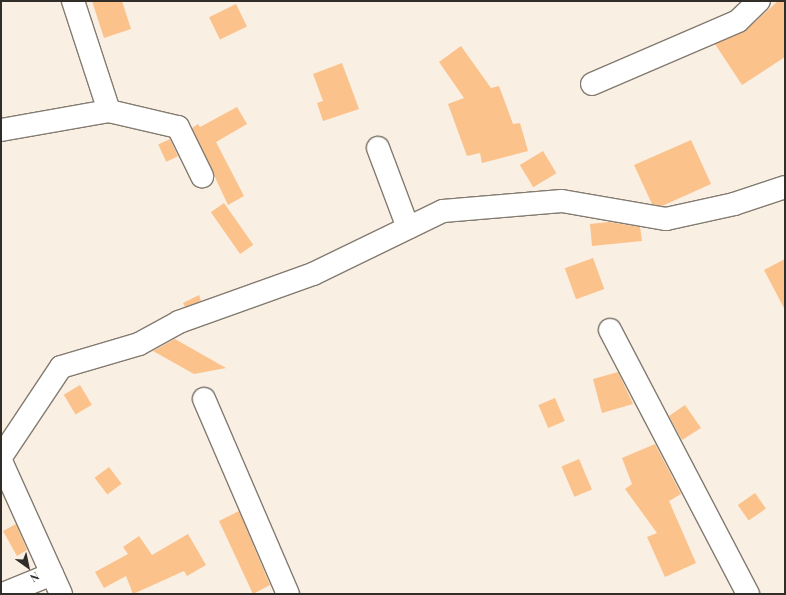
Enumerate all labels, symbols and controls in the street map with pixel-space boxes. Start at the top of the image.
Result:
north arrow [8,547,48,587]
text: N [27,569,42,586]

